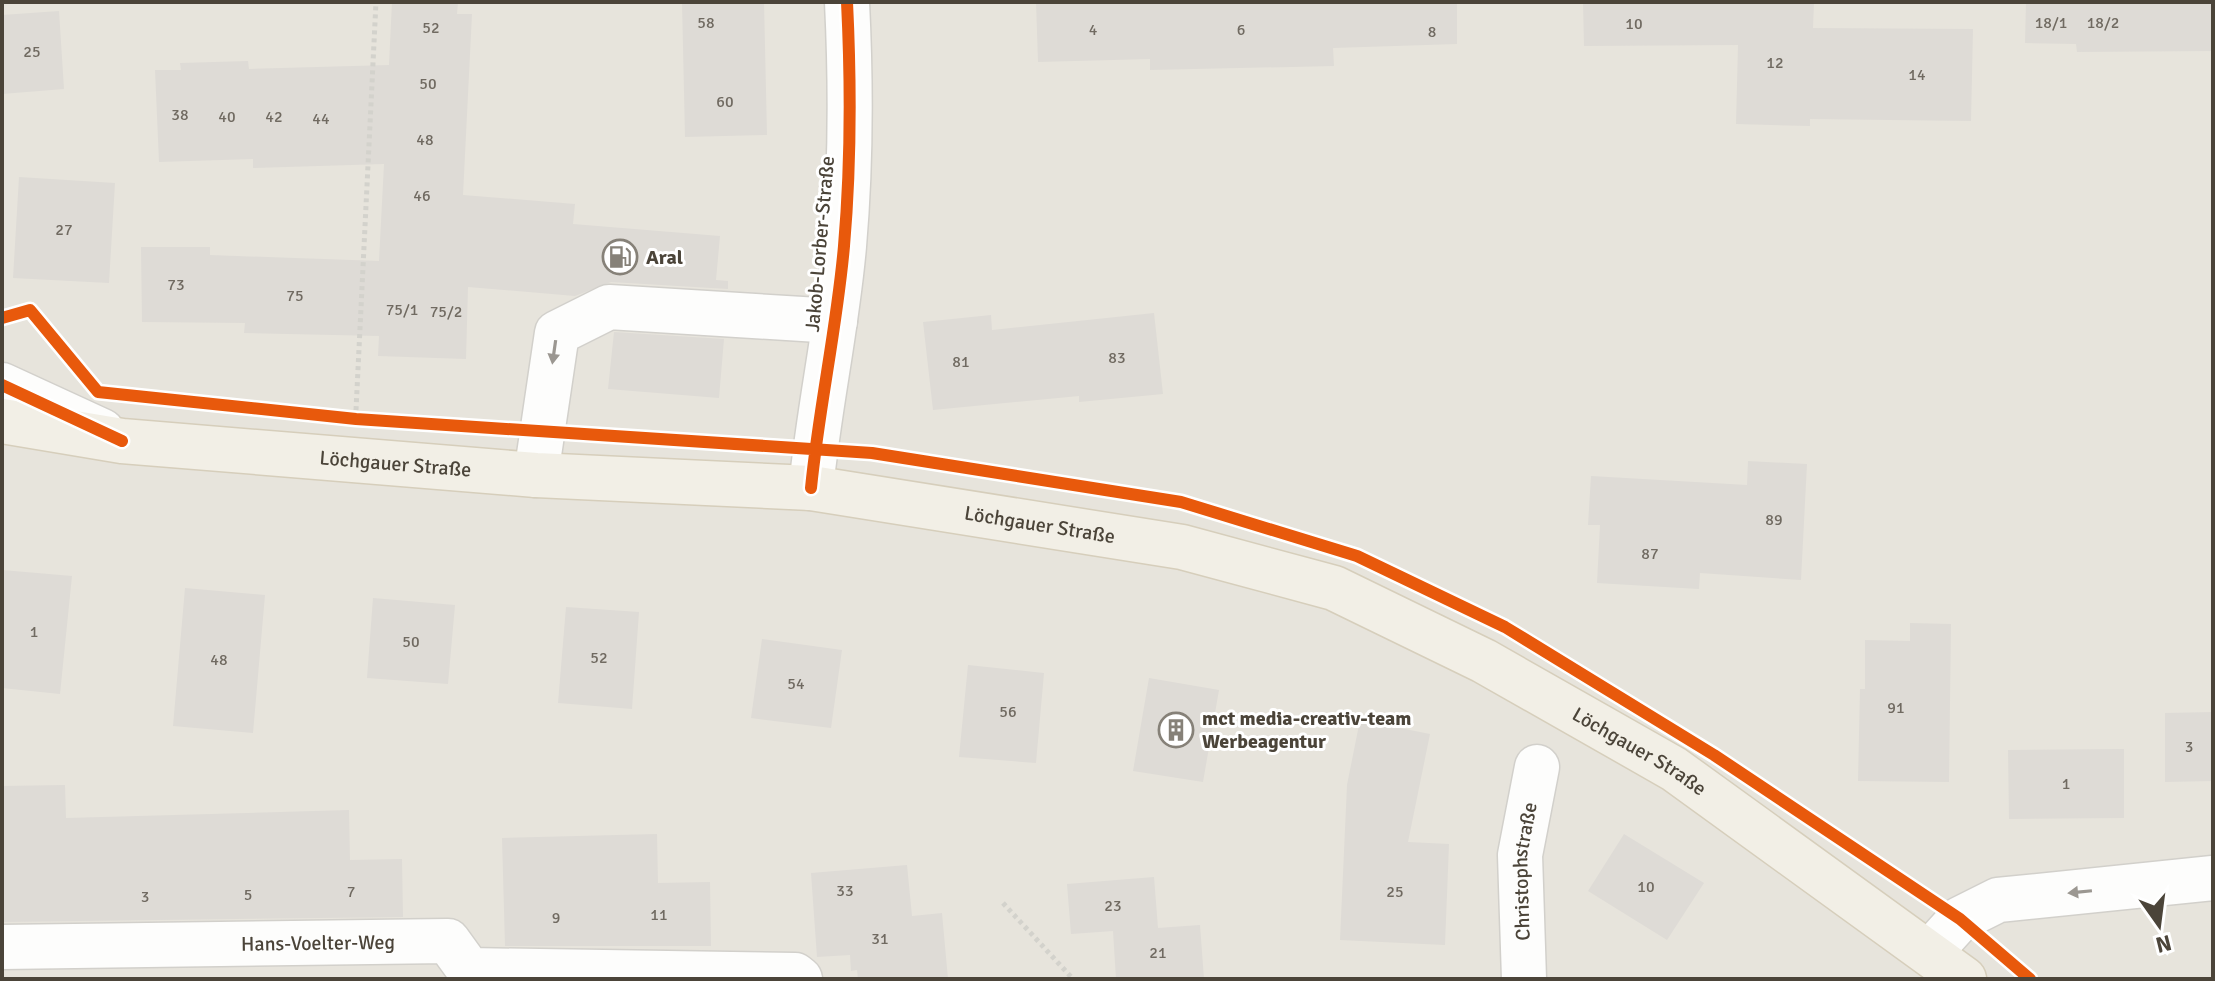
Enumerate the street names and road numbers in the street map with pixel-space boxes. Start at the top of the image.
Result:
street label: Jakob-Lorber-Straße [800,155,840,333]
street label: Löchgauer Straße [319,445,472,482]
street label: Löchgauer Straße [963,500,1117,549]
street label: Löchgauer Straße [1568,701,1711,801]
street label: Christophstraße [1507,800,1542,941]
street label: Hans-Voelter-Weg [241,929,395,956]

